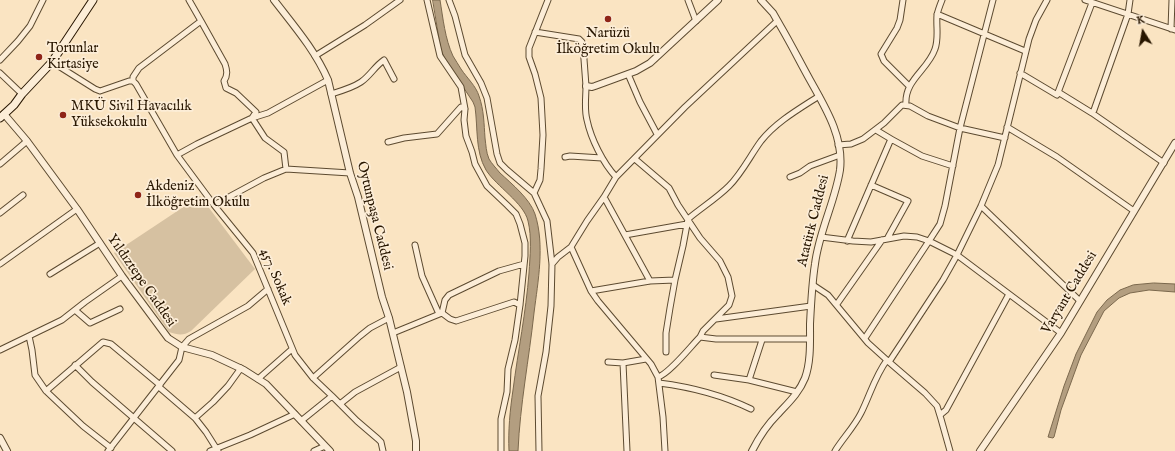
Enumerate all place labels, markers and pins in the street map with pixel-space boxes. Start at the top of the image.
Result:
marker: Narüzü İlköğretim Okulu [603,14,613,24]
place label: Narüzü İlköğretim Okulu [556,26,660,58]
place label: Torunlar Kirtasiye [47,41,99,74]
marker: Torunlar Kirtasiye [34,52,44,62]
place label: MKÜ Sivil Havacılık Yüksekokulu [71,99,192,132]
marker: MKÜ Sivil Havacılık Yüksekokulu [58,110,68,120]
place label: Akdeniz İlköğretim Okulu [146,179,250,212]
marker: Akdeniz İlköğretim Okulu [133,190,143,200]

